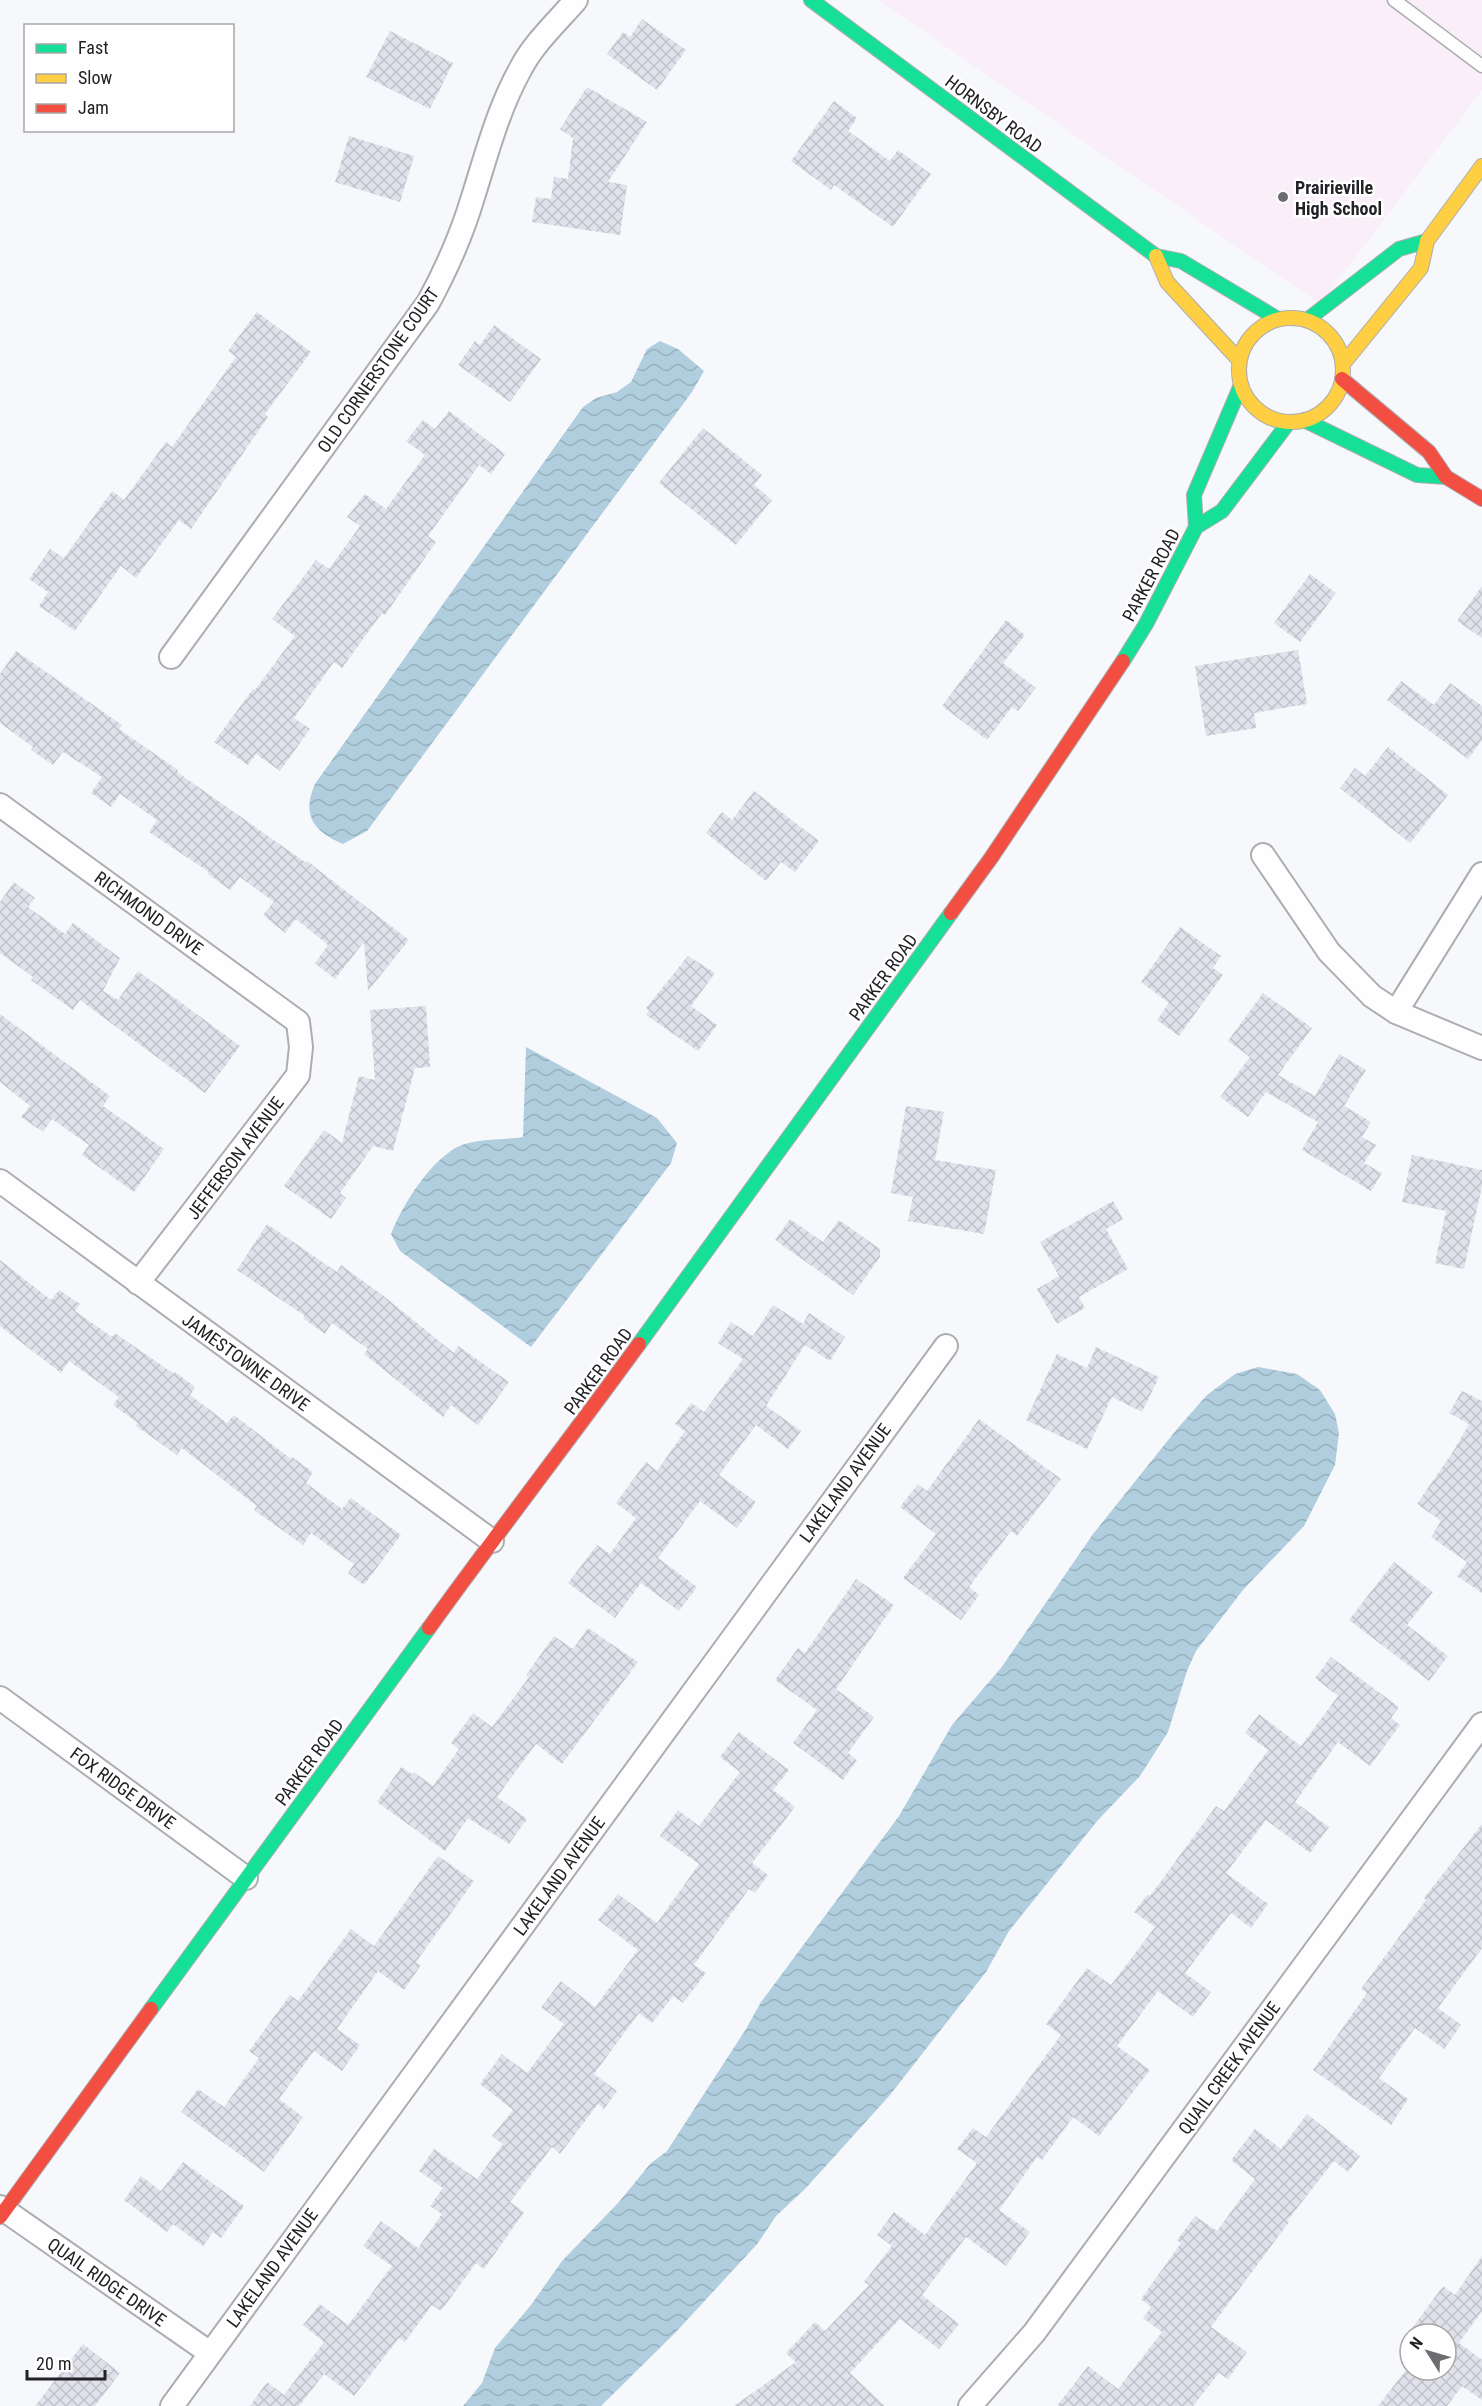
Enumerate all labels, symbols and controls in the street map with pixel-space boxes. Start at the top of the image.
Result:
legend [24,24,234,132]
text: Fast [78,37,109,58]
text: Slow [78,67,113,88]
street label: HORNSBY ROAD [941,71,1047,157]
text: Jam [78,97,109,118]
place label: Prairieville High School [1295,177,1382,219]
marker: Prairieville High School [1276,190,1290,204]
street label: OLD CORNERSTONE COURT [313,283,443,457]
street label: PARKER ROAD [1118,525,1184,625]
street label: RICHMOND DRIVE [91,867,207,959]
street label: PARKER ROAD [845,930,921,1024]
street label: JEFFERSON AVENUE [182,1093,288,1223]
street label: JAMESTOWNE DRIVE [178,1309,314,1415]
street label: PARKER ROAD [560,1324,636,1418]
street label: LAKELAND AVENUE [795,1420,895,1546]
street label: PARKER ROAD [271,1715,347,1809]
street label: FOX RIDGE DRIVE [66,1743,180,1833]
street label: LAKELAND AVENUE [509,1813,609,1939]
street label: QUAIL CREEK AVENUE [1174,1998,1284,2138]
street label: LAKELAND AVENUE [222,2205,322,2331]
street label: QUAIL RIDGE DRIVE [44,2233,170,2331]
north arrow [1398,2322,1458,2382]
text: N [1406,2334,1427,2353]
scale bar [27,2343,105,2381]
text: 20 m [36,2353,71,2374]

